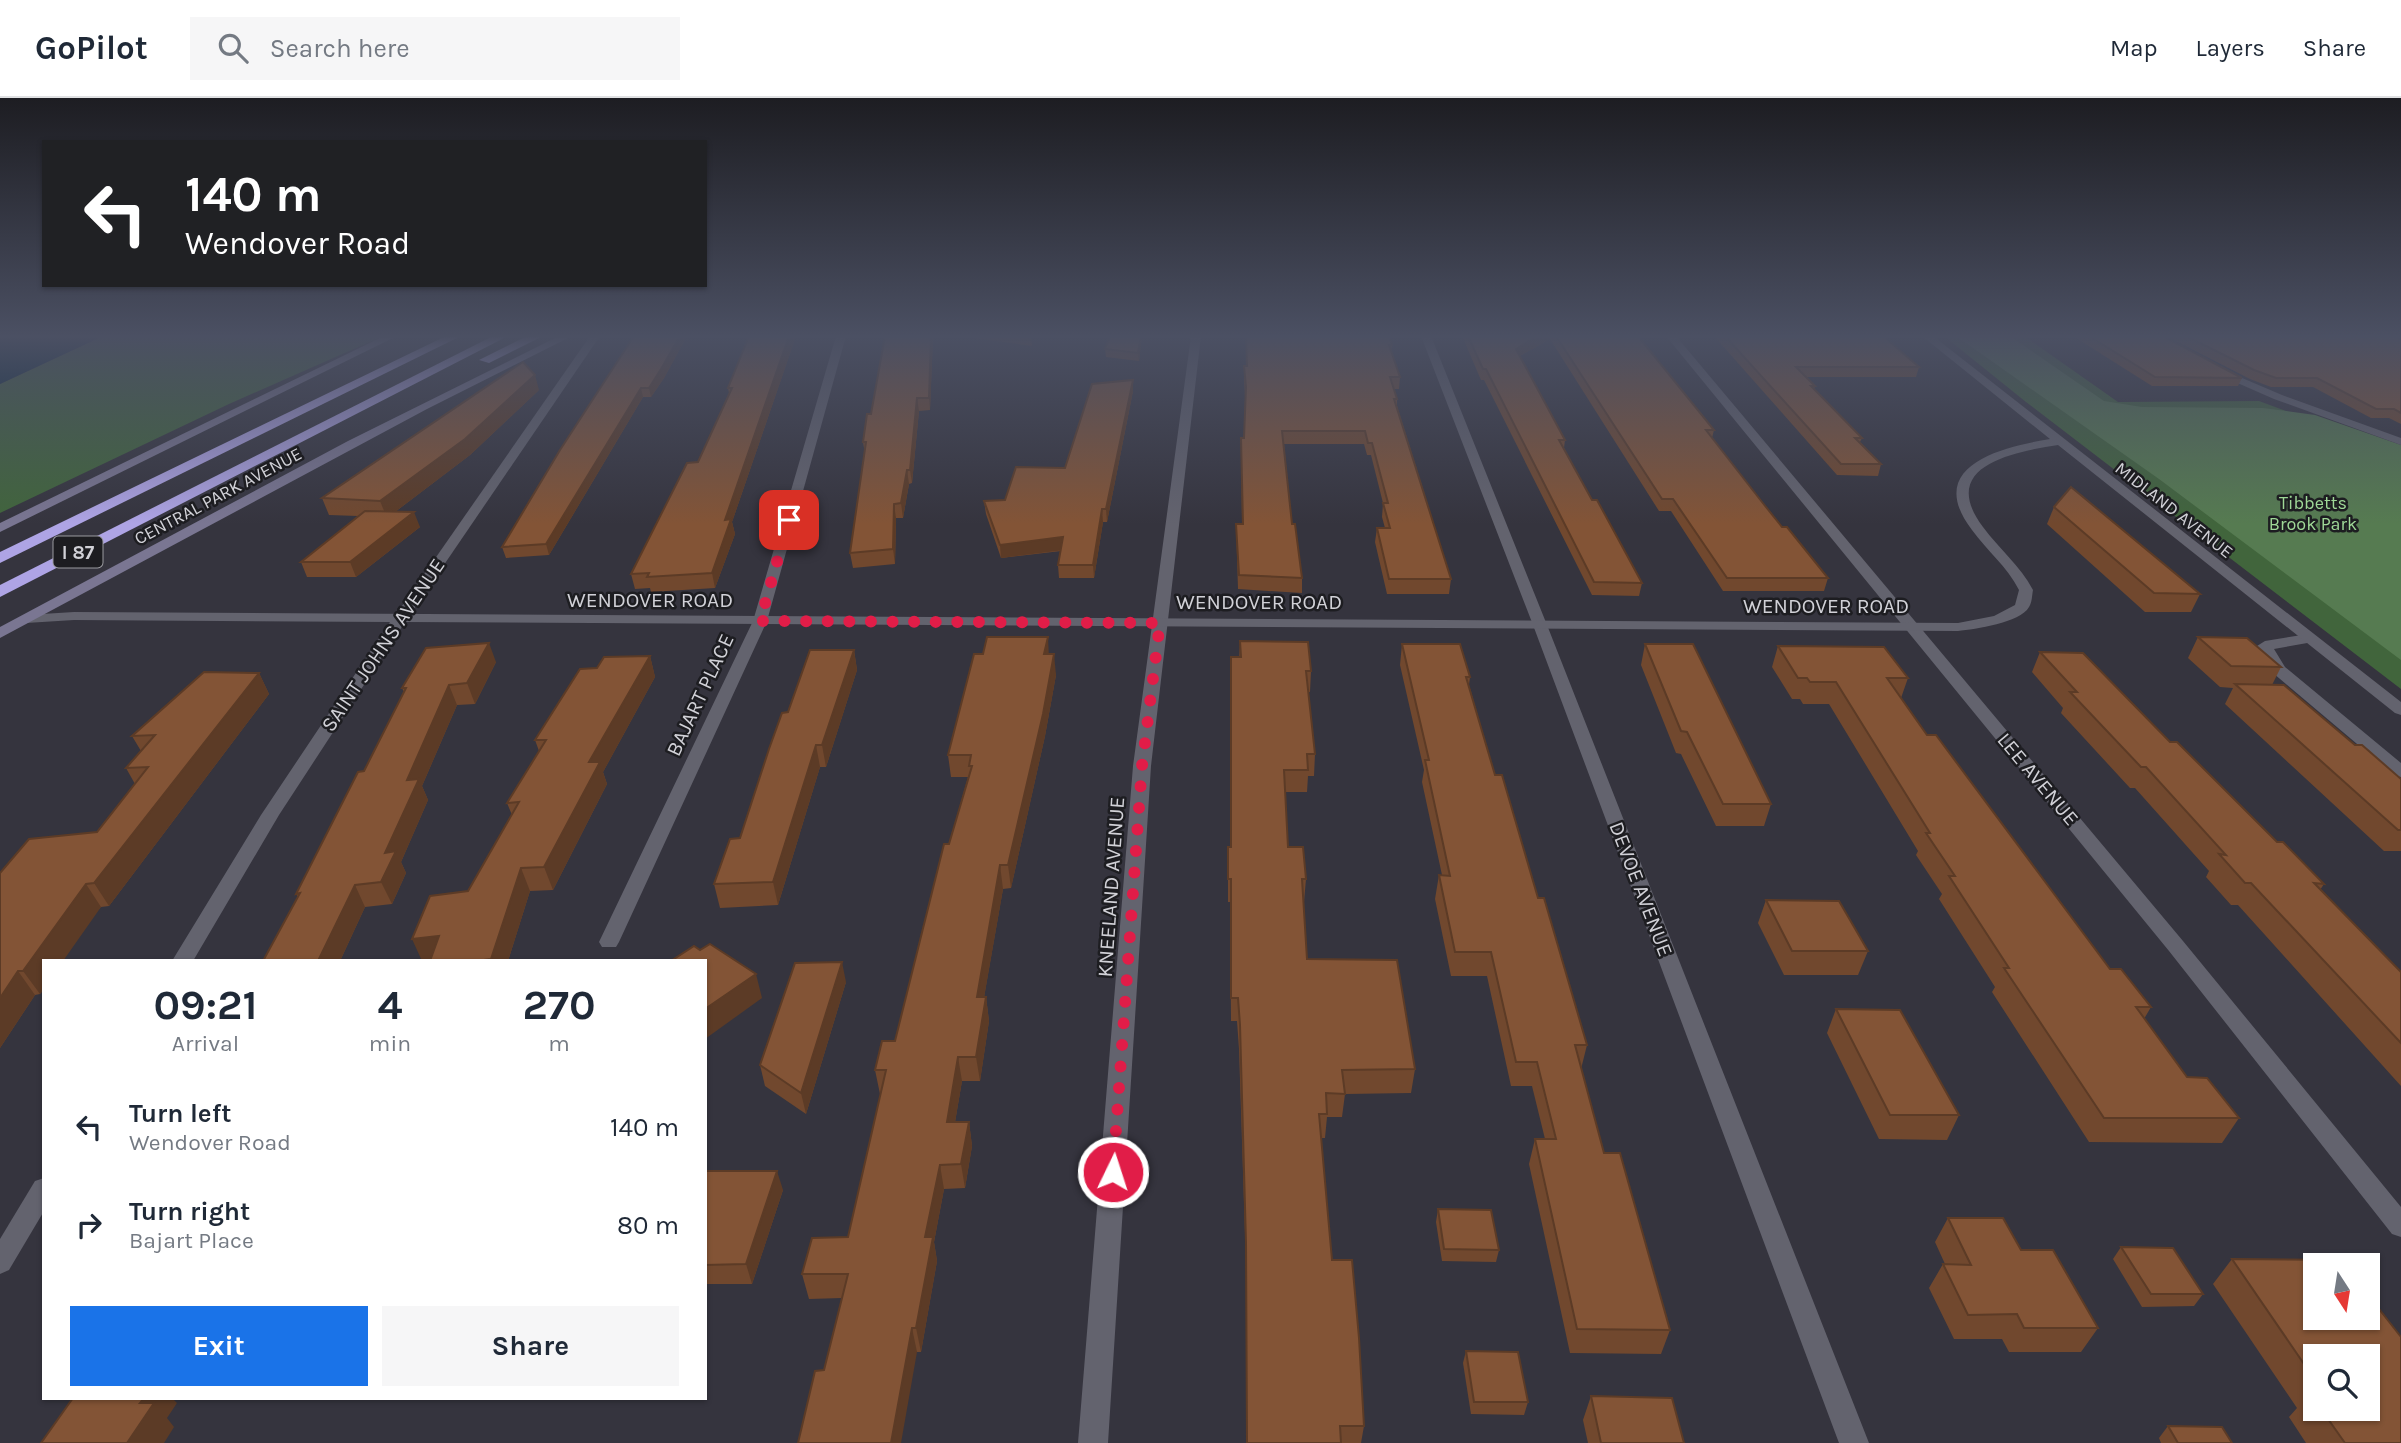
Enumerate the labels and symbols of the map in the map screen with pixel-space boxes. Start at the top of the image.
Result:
street label: CENTRAL PARK AVENUE [130,442,306,550]
street label: MIDLAND AVENUE [2111,457,2237,563]
pin [759,490,819,550]
park label: Tibbetts Brook Park [2269,492,2357,535]
road number: I 87 [54,536,102,568]
street label: SAINT JOHNS AVENUE [316,554,450,736]
street label: WENDOVER ROAD [567,588,733,612]
street label: WENDOVER ROAD [1176,590,1342,614]
street label: WENDOVER ROAD [1743,594,1909,618]
street label: BAJART PLACE [661,630,739,760]
street label: LEE AVENUE [1992,728,2084,830]
street label: KNEELAND AVENUE [1093,796,1129,978]
street label: DEVOE AVENUE [1604,818,1678,960]
position arrow [1076,1135,1150,1209]
north arrow [2303,1253,2380,1330]

